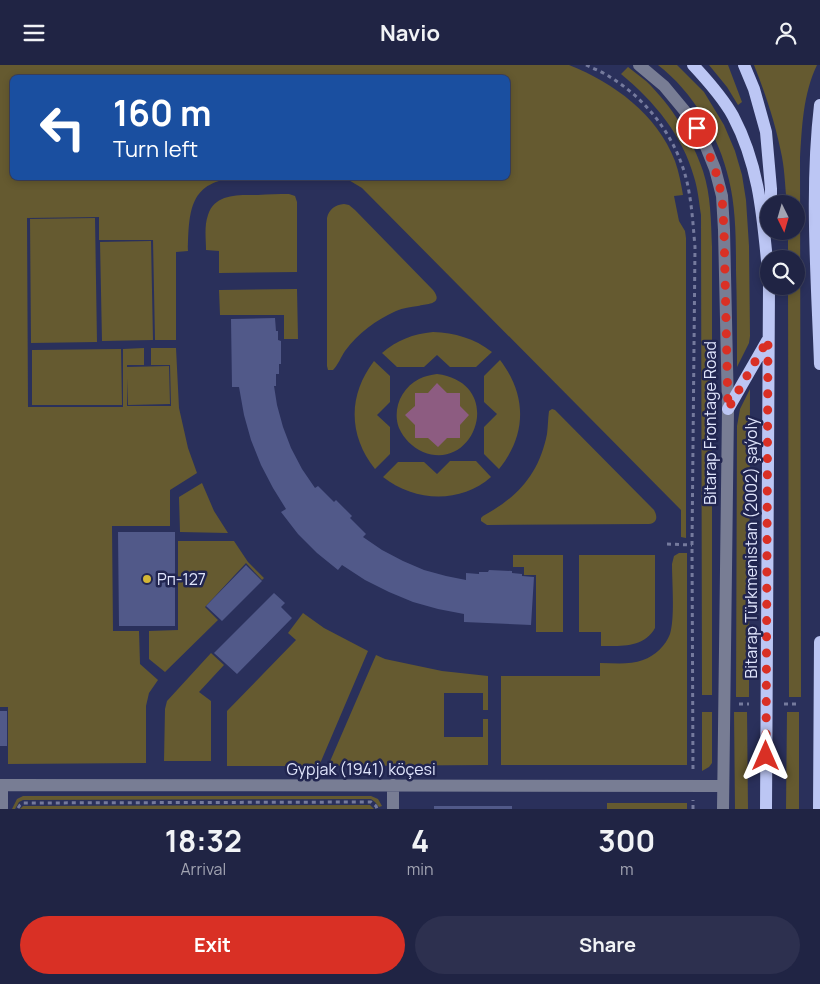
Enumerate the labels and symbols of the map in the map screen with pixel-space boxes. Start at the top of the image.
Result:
pin [676,107,718,149]
north arrow [760,195,805,240]
street label: Bitarap Frontage Road [699,341,721,505]
street label: Bitarap Türkmenistan (2002) şaýoly [740,417,762,679]
place label: Рп-127 [157,568,206,590]
marker: Рп-127 [141,573,153,585]
position arrow [739,729,791,781]
street label: Gypjak (1941) köçesi [286,758,436,780]

